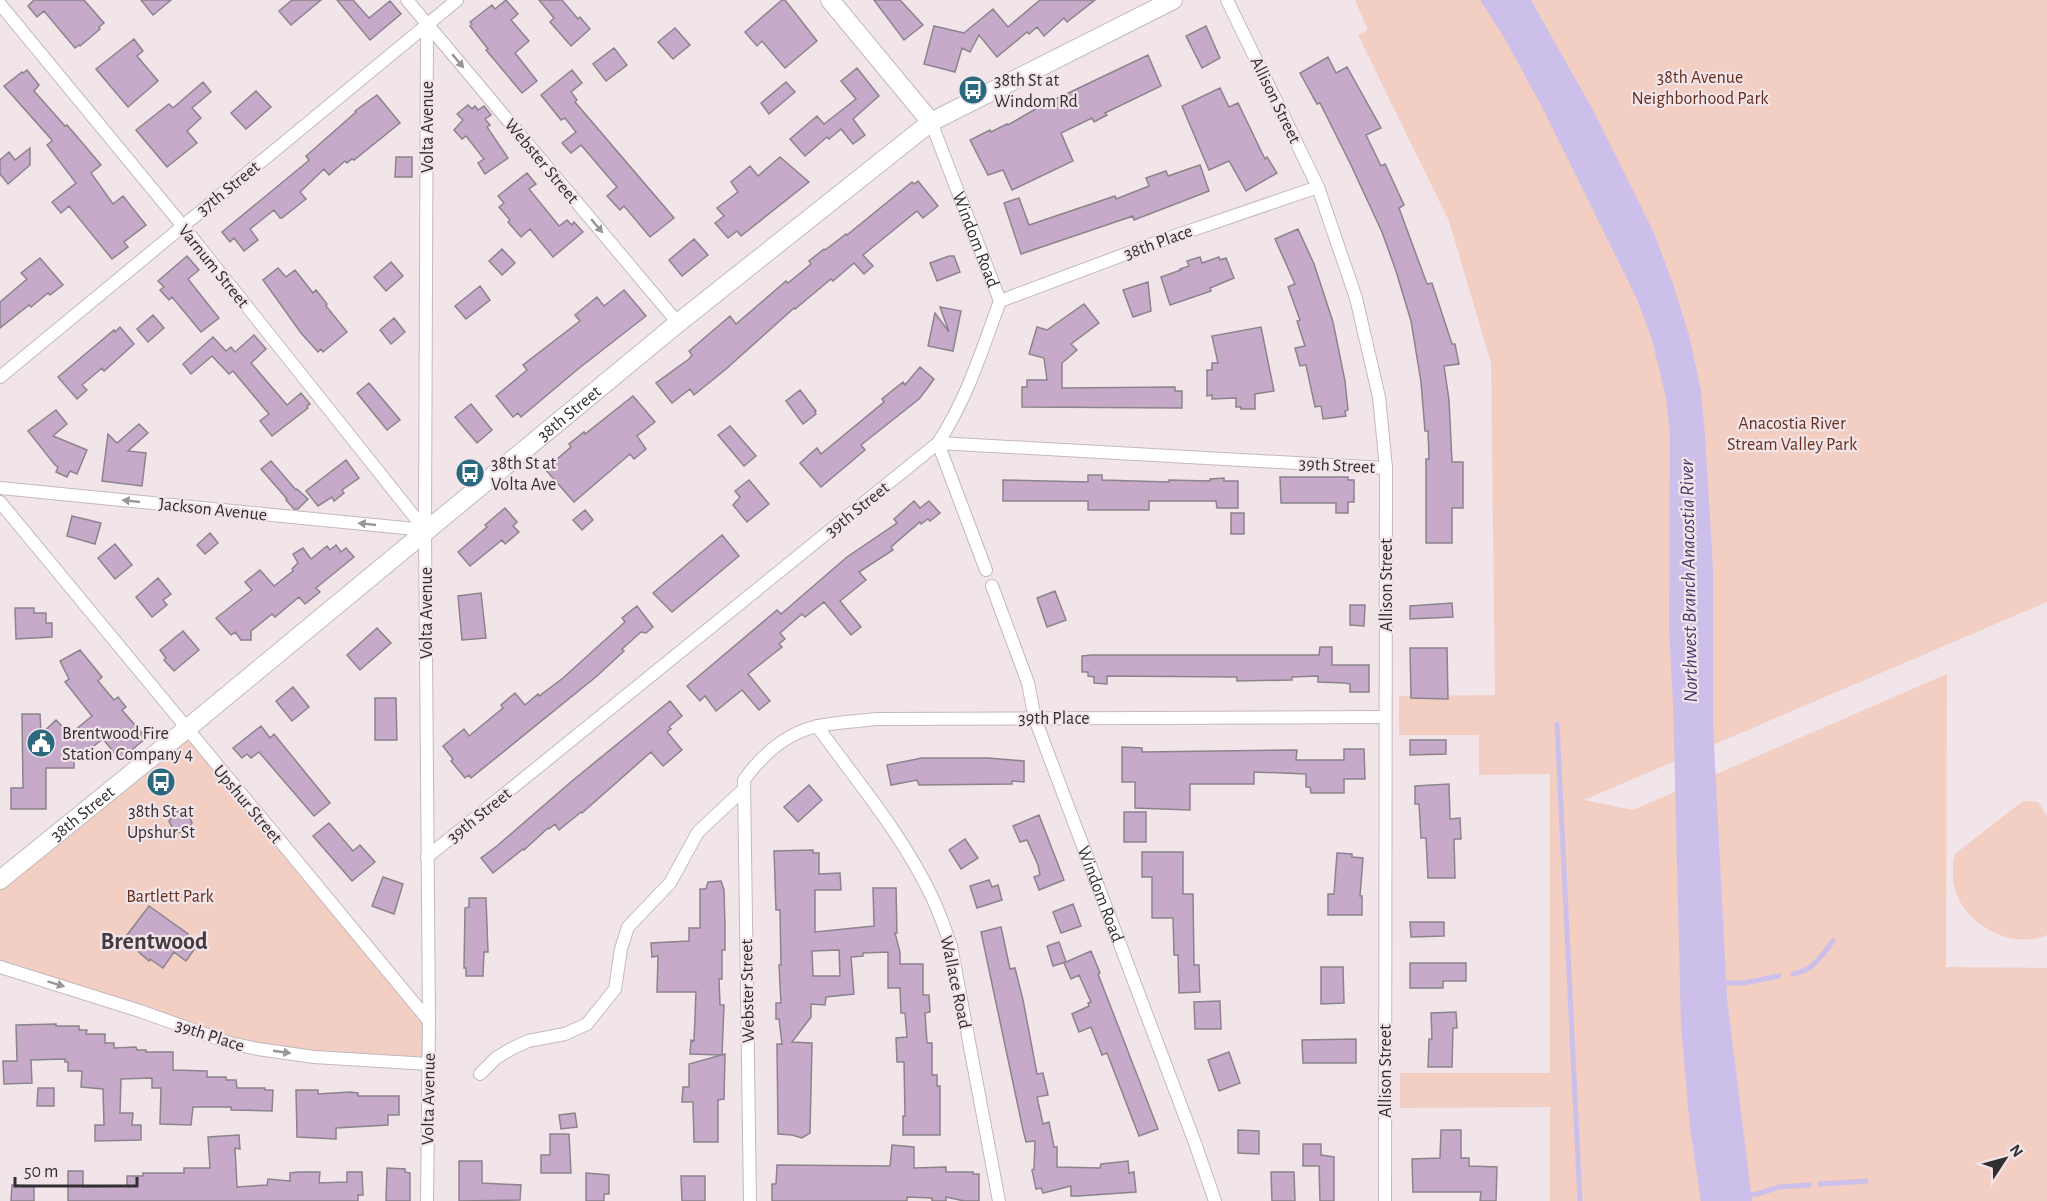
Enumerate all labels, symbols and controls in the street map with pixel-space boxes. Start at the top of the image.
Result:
one-way arrow [451,53,464,68]
street label: Allison Street [1246,54,1304,147]
park label: 38th Avenue Neighborhood Park [1632,69,1769,108]
place label: 38th St at Windom Rd [994,72,1078,111]
bus stop icon: 38th St at Windom Rd [957,74,989,106]
street label: Volta Avenue [419,81,437,173]
street label: Webster Street [501,116,582,208]
street label: 37th Street [194,158,264,219]
street label: Windom Road [949,190,1002,290]
one-way arrow [590,218,603,233]
street label: Varnum Street [174,222,252,312]
street label: 38th Place [1122,222,1195,264]
street label: 38th Street [534,382,605,445]
park label: Anacostia River Stream Valley Park [1727,415,1858,454]
place label: 38th St at Volta Ave [491,455,557,494]
street label: 39th Street [1298,455,1376,477]
bus stop icon: 38th St at Volta Ave [454,457,486,489]
water label: Northwest Branch Anacostia River [1677,459,1701,703]
street label: 39th Street [822,479,893,541]
street label: Jackson Avenue [158,495,268,525]
one-way arrow [122,496,141,506]
one-way arrow [357,519,376,529]
street label: Allison Street [1378,538,1396,632]
street label: Volta Avenue [418,567,436,659]
street label: 39th Place [1018,710,1090,728]
place label: Brentwood Fire Station Company 4 [62,725,194,764]
public building icon: Brentwood Fire Station Company 4 [25,727,57,759]
street label: Upshur Street [209,762,285,847]
bus stop icon: 38th St at Upshur St [145,766,177,798]
street label: 38th Street [48,783,119,845]
street label: 39th Street [444,785,515,847]
place label: 38th St at Upshur St [127,803,195,842]
street label: Windom Road [1074,844,1126,945]
park label: Bartlett Park [126,888,215,906]
district label: Brentwood [100,930,208,954]
street label: Wallace Road [936,934,974,1030]
street label: Webster Street [738,938,758,1043]
one-way arrow [47,980,65,989]
street label: 39th Place [173,1016,246,1056]
street label: Allison Street [1377,1024,1395,1118]
one-way arrow [273,1048,292,1057]
street label: Volta Avenue [419,1053,439,1145]
north arrow [1975,1129,2035,1189]
text: N [2007,1142,2026,1160]
scale bar [15,1150,136,1188]
text: 50 m [24,1163,58,1181]

